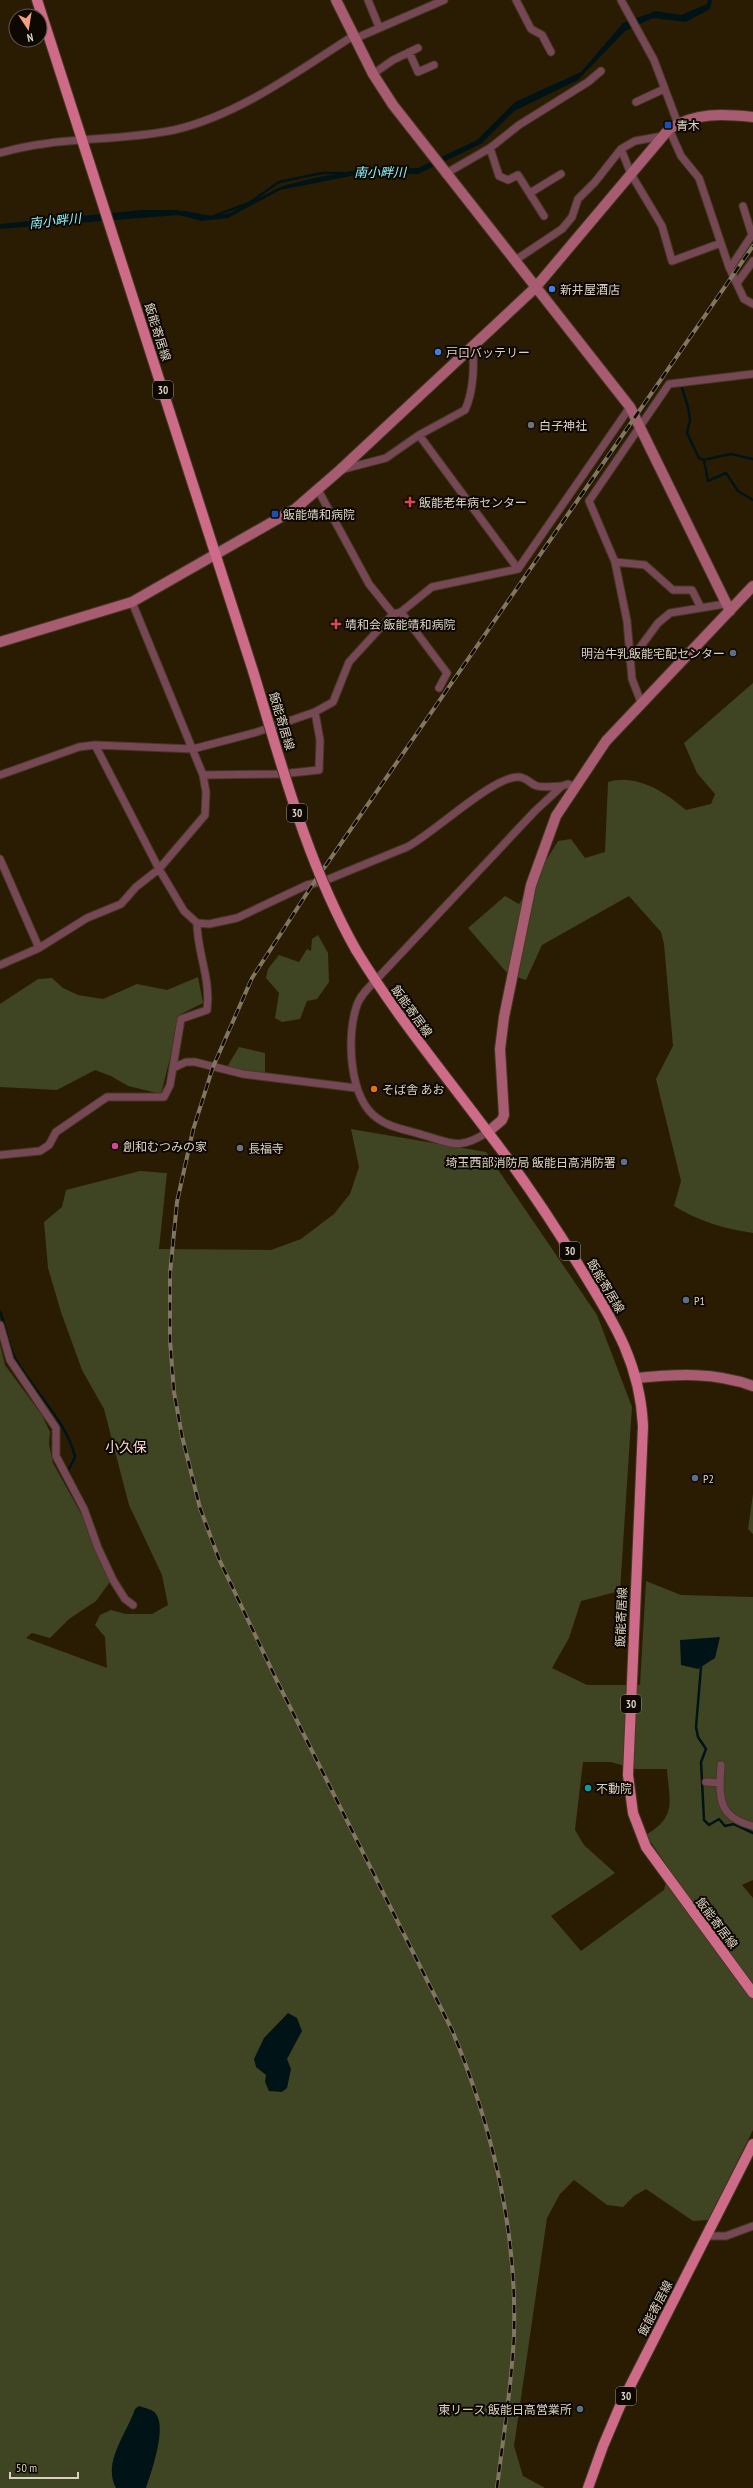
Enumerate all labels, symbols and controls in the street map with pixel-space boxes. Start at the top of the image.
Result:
north arrow [8,8,48,48]
text: N [26,30,34,45]
place label: 青木 [676,118,700,133]
marker: 青木 [663,120,673,130]
water label: 南小畔川 [354,164,408,181]
water label: 南小畔川 [28,210,84,232]
place label: 新井屋酒店 [560,282,620,297]
marker: 新井屋酒店 [547,284,557,294]
street label: 飯能寄居線 [142,301,174,363]
place label: 戸口バッテリー [446,345,530,360]
marker: 戸口バッテリー [433,347,443,357]
road number: 30 [153,381,173,399]
place label: 白子神社 [539,418,587,433]
marker: 白子神社 [526,420,536,430]
place label: 飯能老年病センター [419,495,527,510]
marker: 飯能老年病センター [404,496,416,508]
place label: 飯能靖和病院 [283,507,355,522]
marker: 飯能靖和病院 [270,509,280,519]
place label: 靖和会 飯能靖和病院 [345,617,456,632]
marker: 靖和会 飯能靖和病院 [330,618,342,630]
place label: 明治牛乳飯能宅配センター [581,646,725,661]
marker: 明治牛乳飯能宅配センター [728,648,738,658]
street label: 飯能寄居線 [266,690,298,752]
road number: 30 [287,804,307,822]
street label: 飯能寄居線 [388,982,436,1040]
place label: そば舎 あお [382,1082,445,1097]
marker: そば舎 あお [369,1084,379,1094]
place label: 創和むつみの家 [123,1139,207,1154]
marker: 創和むつみの家 [110,1141,120,1151]
place label: 長福寺 [248,1141,284,1156]
marker: 長福寺 [235,1143,245,1153]
place label: 埼玉西部消防局 飯能日高消防署 [445,1155,616,1170]
marker: 埼玉西部消防局 飯能日高消防署 [619,1157,629,1167]
road number: 30 [560,1242,580,1260]
street label: 飯能寄居線 [584,1256,628,1316]
place label: P1 [694,1293,705,1308]
marker: P1 [681,1295,691,1305]
district label: 小久保 [105,1438,147,1456]
place label: P2 [703,1471,714,1486]
marker: P2 [690,1473,700,1483]
street label: 飯能寄居線 [612,1587,630,1647]
road number: 30 [621,1695,641,1713]
place label: 不動院 [596,1781,632,1796]
marker: 不動院 [583,1783,593,1793]
street label: 飯能寄居線 [693,1895,741,1951]
street label: 飯能寄居線 [635,2278,675,2338]
road number: 30 [616,2387,636,2405]
place label: 東リース 飯能日高営業所 [438,2402,572,2417]
marker: 東リース 飯能日高営業所 [575,2404,585,2414]
scale bar [10,2454,78,2480]
text: 50 m [16,2460,37,2475]

